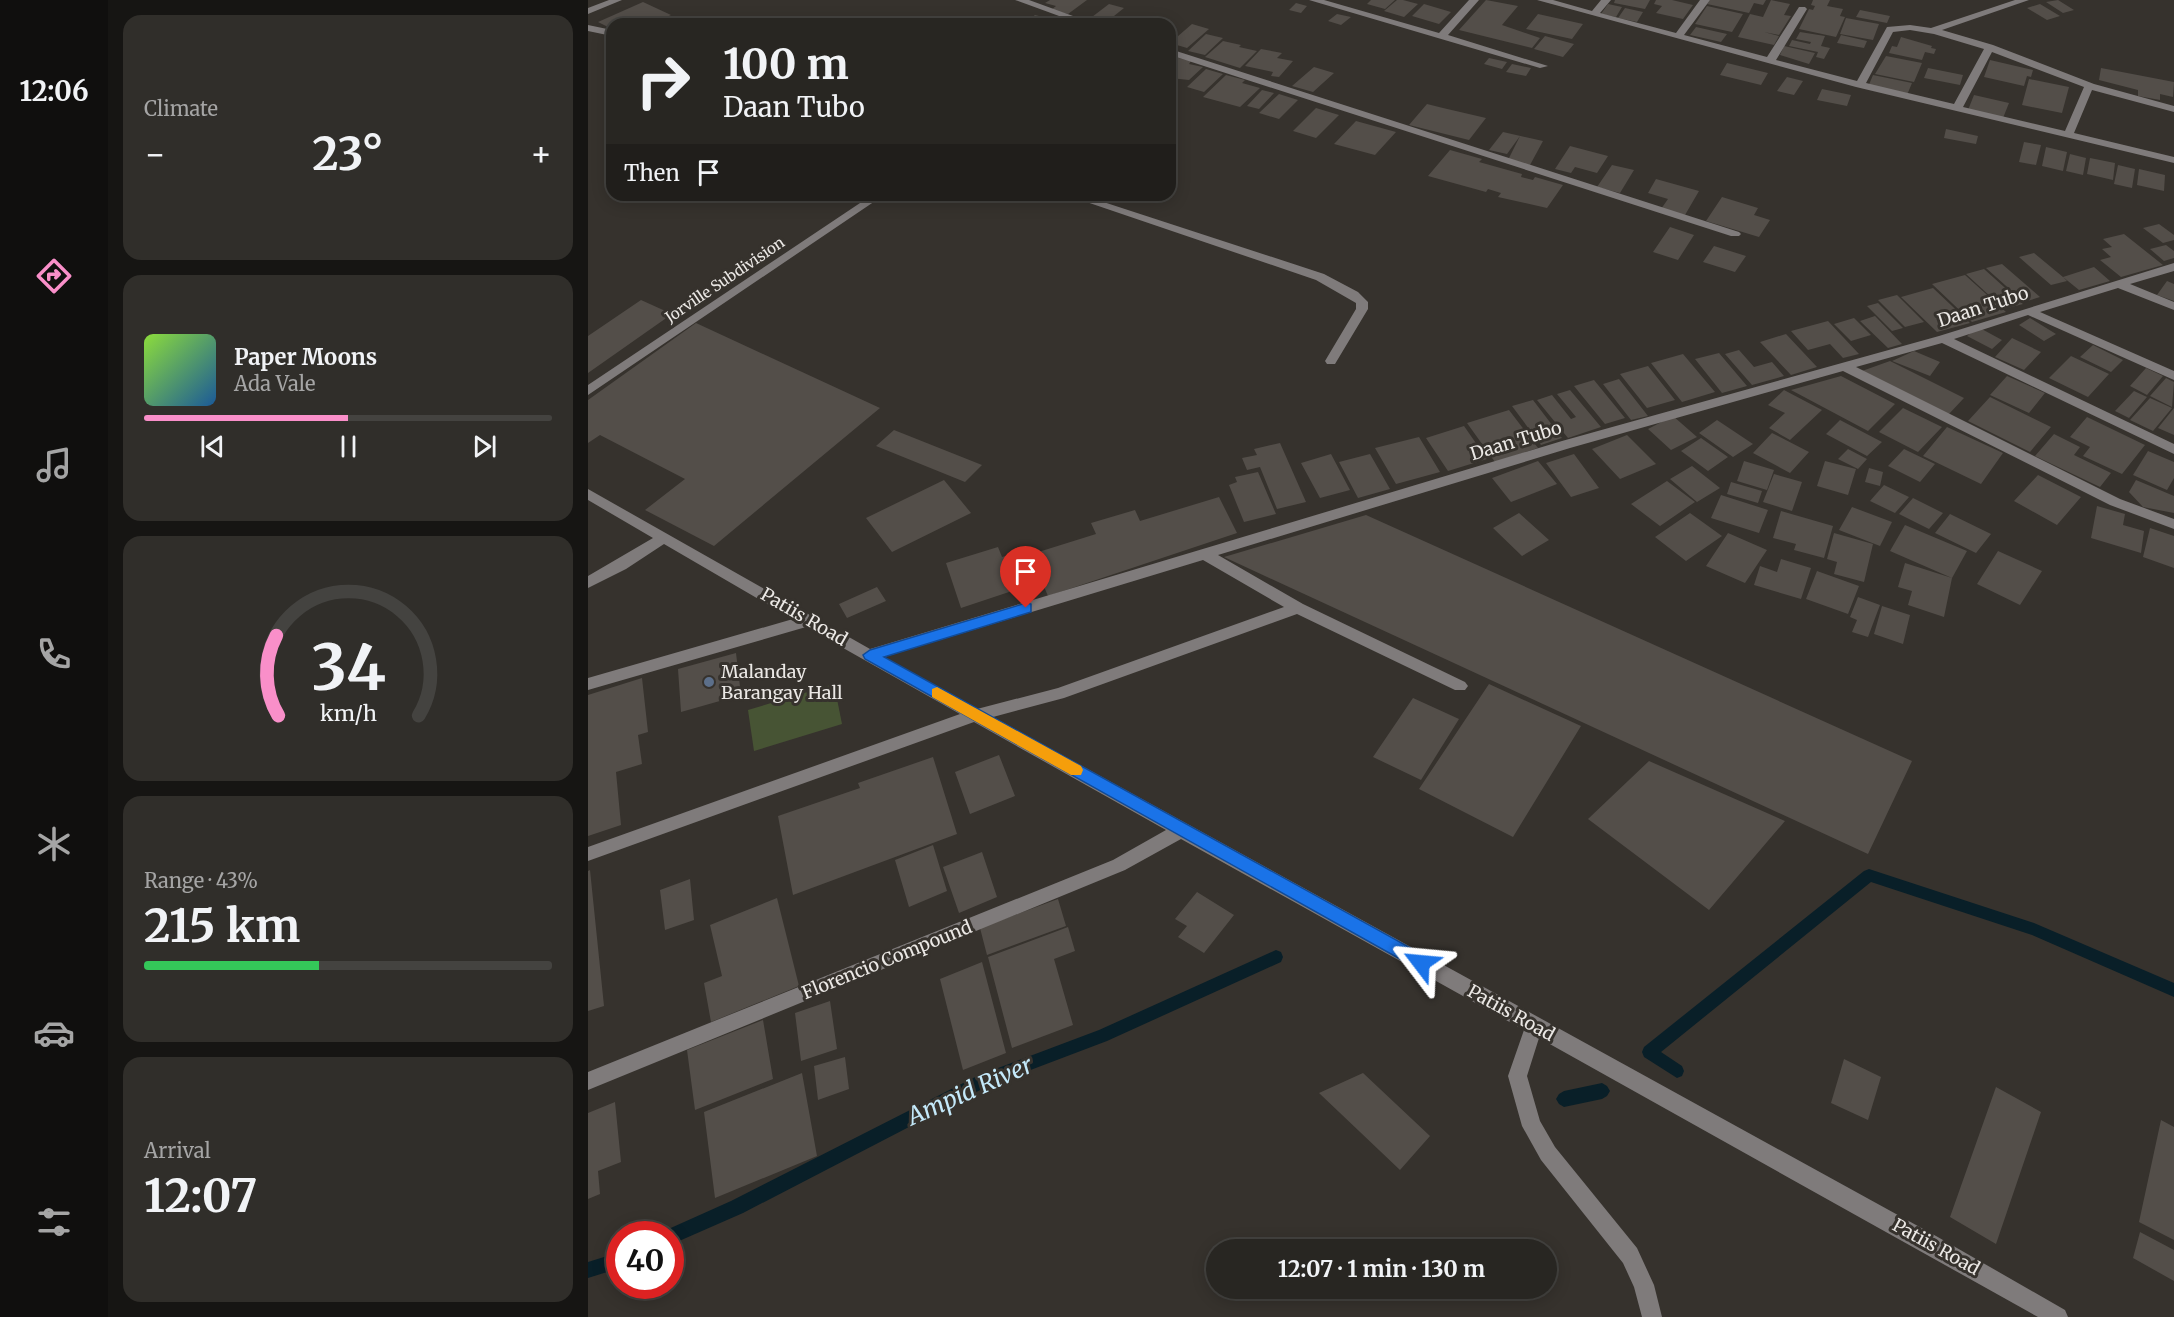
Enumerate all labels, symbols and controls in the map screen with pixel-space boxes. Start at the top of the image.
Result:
text: 100 m [723,38,849,90]
icon: right [624,42,702,120]
text: 12:06 [19,74,89,108]
text: Daan Tubo [723,90,865,124]
text: Climate [144,96,218,121]
text: 23° [312,126,384,182]
text: − [144,134,166,175]
text: + [530,134,552,175]
icon: arrive [692,156,725,189]
text: Then [624,159,680,187]
street label: Jorville Subdivision [661,233,788,327]
icon: directions [33,255,75,297]
street label: Daan Tubo [1934,281,2031,332]
text: Paper Moons [234,343,377,371]
text: Ada Vale [234,371,315,396]
street label: Daan Tubo [1467,416,1564,465]
icon: previous [196,430,229,463]
icon: pause [332,430,365,463]
icon: next [468,430,501,463]
icon: music [33,444,75,486]
pin [1000,546,1051,608]
icon: arrive [1009,555,1042,588]
street label: Patiis Road [757,583,852,651]
text: 34 [311,629,385,707]
icon: phone [33,633,75,675]
place label: Malanday Barangay Hall [721,660,843,704]
marker: Malanday Barangay Hall [702,675,716,689]
text: km/h [320,700,376,727]
icon: climate [33,823,75,865]
text: Range · 43% [144,868,258,893]
text: 215 km [144,898,300,954]
street label: Florencio Compound [799,915,975,1004]
position arrow [1389,931,1453,995]
street label: Patiis Road [1464,979,1559,1046]
icon: car [33,1012,75,1054]
water label: Ampid River [900,1049,1039,1133]
text: Arrival [144,1138,211,1163]
text: 12:07 [144,1168,257,1224]
icon: filters [33,1201,75,1243]
street label: Patiis Road [1889,1213,1984,1280]
speed limit sign: 40 [606,1221,684,1299]
text: 12:07 · 1 min · 130 m [1278,1255,1485,1283]

